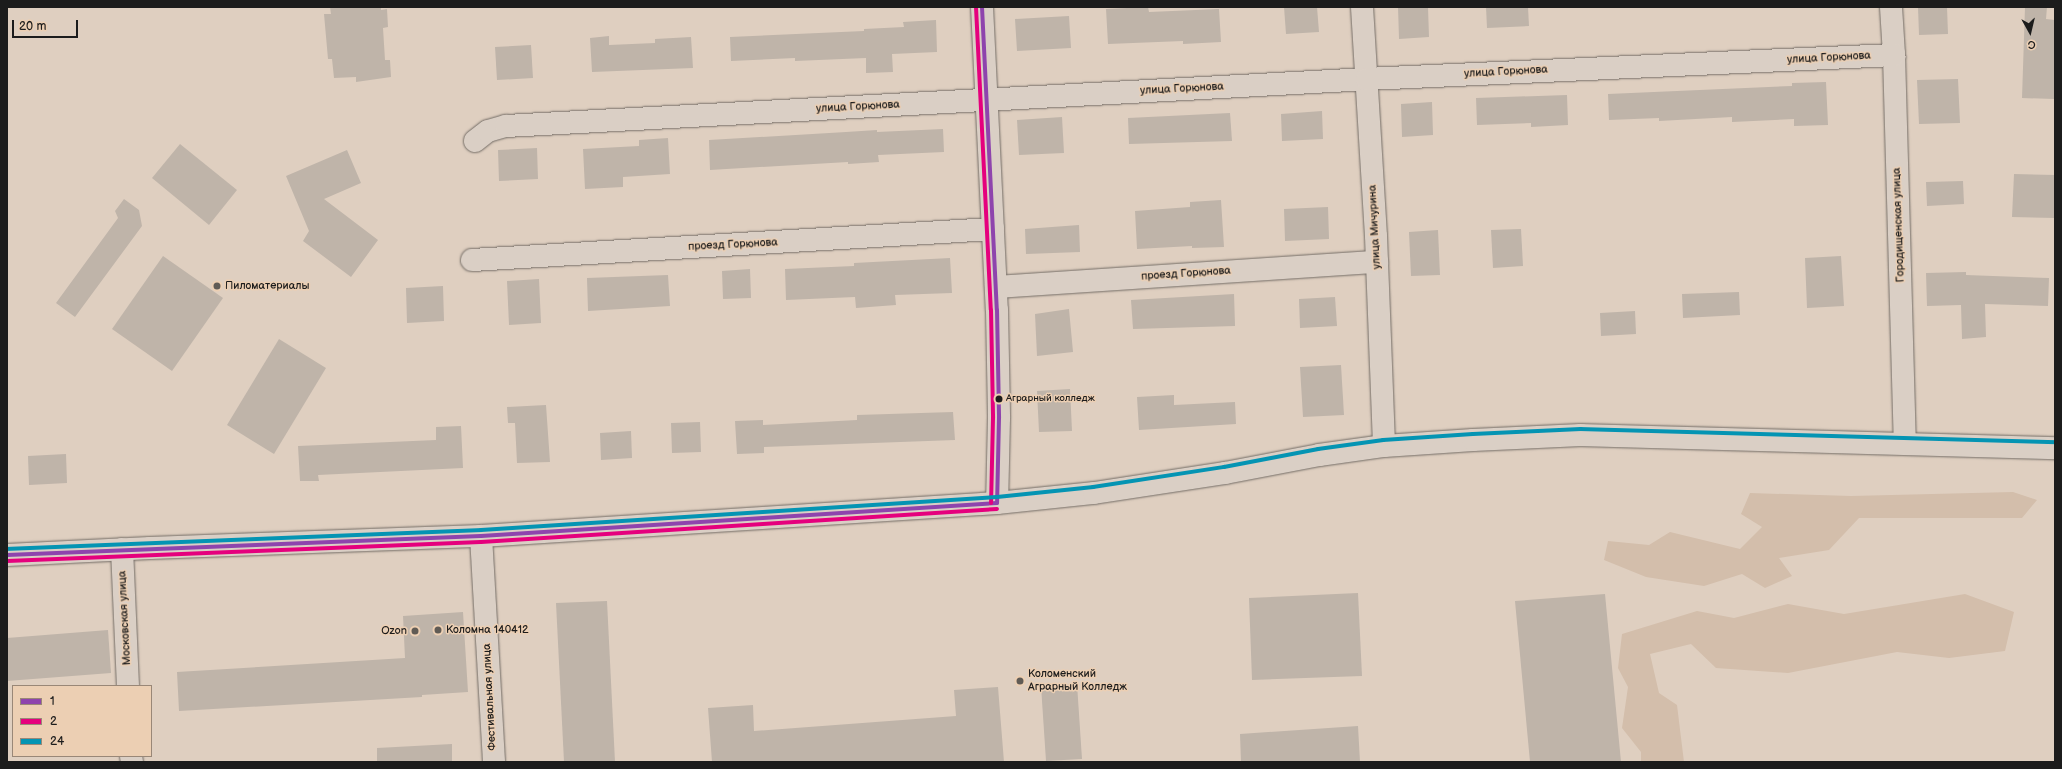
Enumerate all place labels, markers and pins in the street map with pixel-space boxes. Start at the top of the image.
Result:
place label: Пиломатериалы [225,279,309,293]
marker: Пиломатериалы [212,281,222,291]
place label: Аграрный колледж [1006,393,1095,405]
marker: Аграрный колледж [994,394,1004,404]
place label: Коломна 140412 [446,623,529,637]
place label: Ozon [381,624,407,638]
marker: Коломна 140412 [433,625,443,635]
marker: Ozon [410,626,420,636]
place label: Коломенский Аграрный Колледж [1028,668,1127,694]
marker: Коломенский Аграрный Колледж [1015,676,1025,686]

